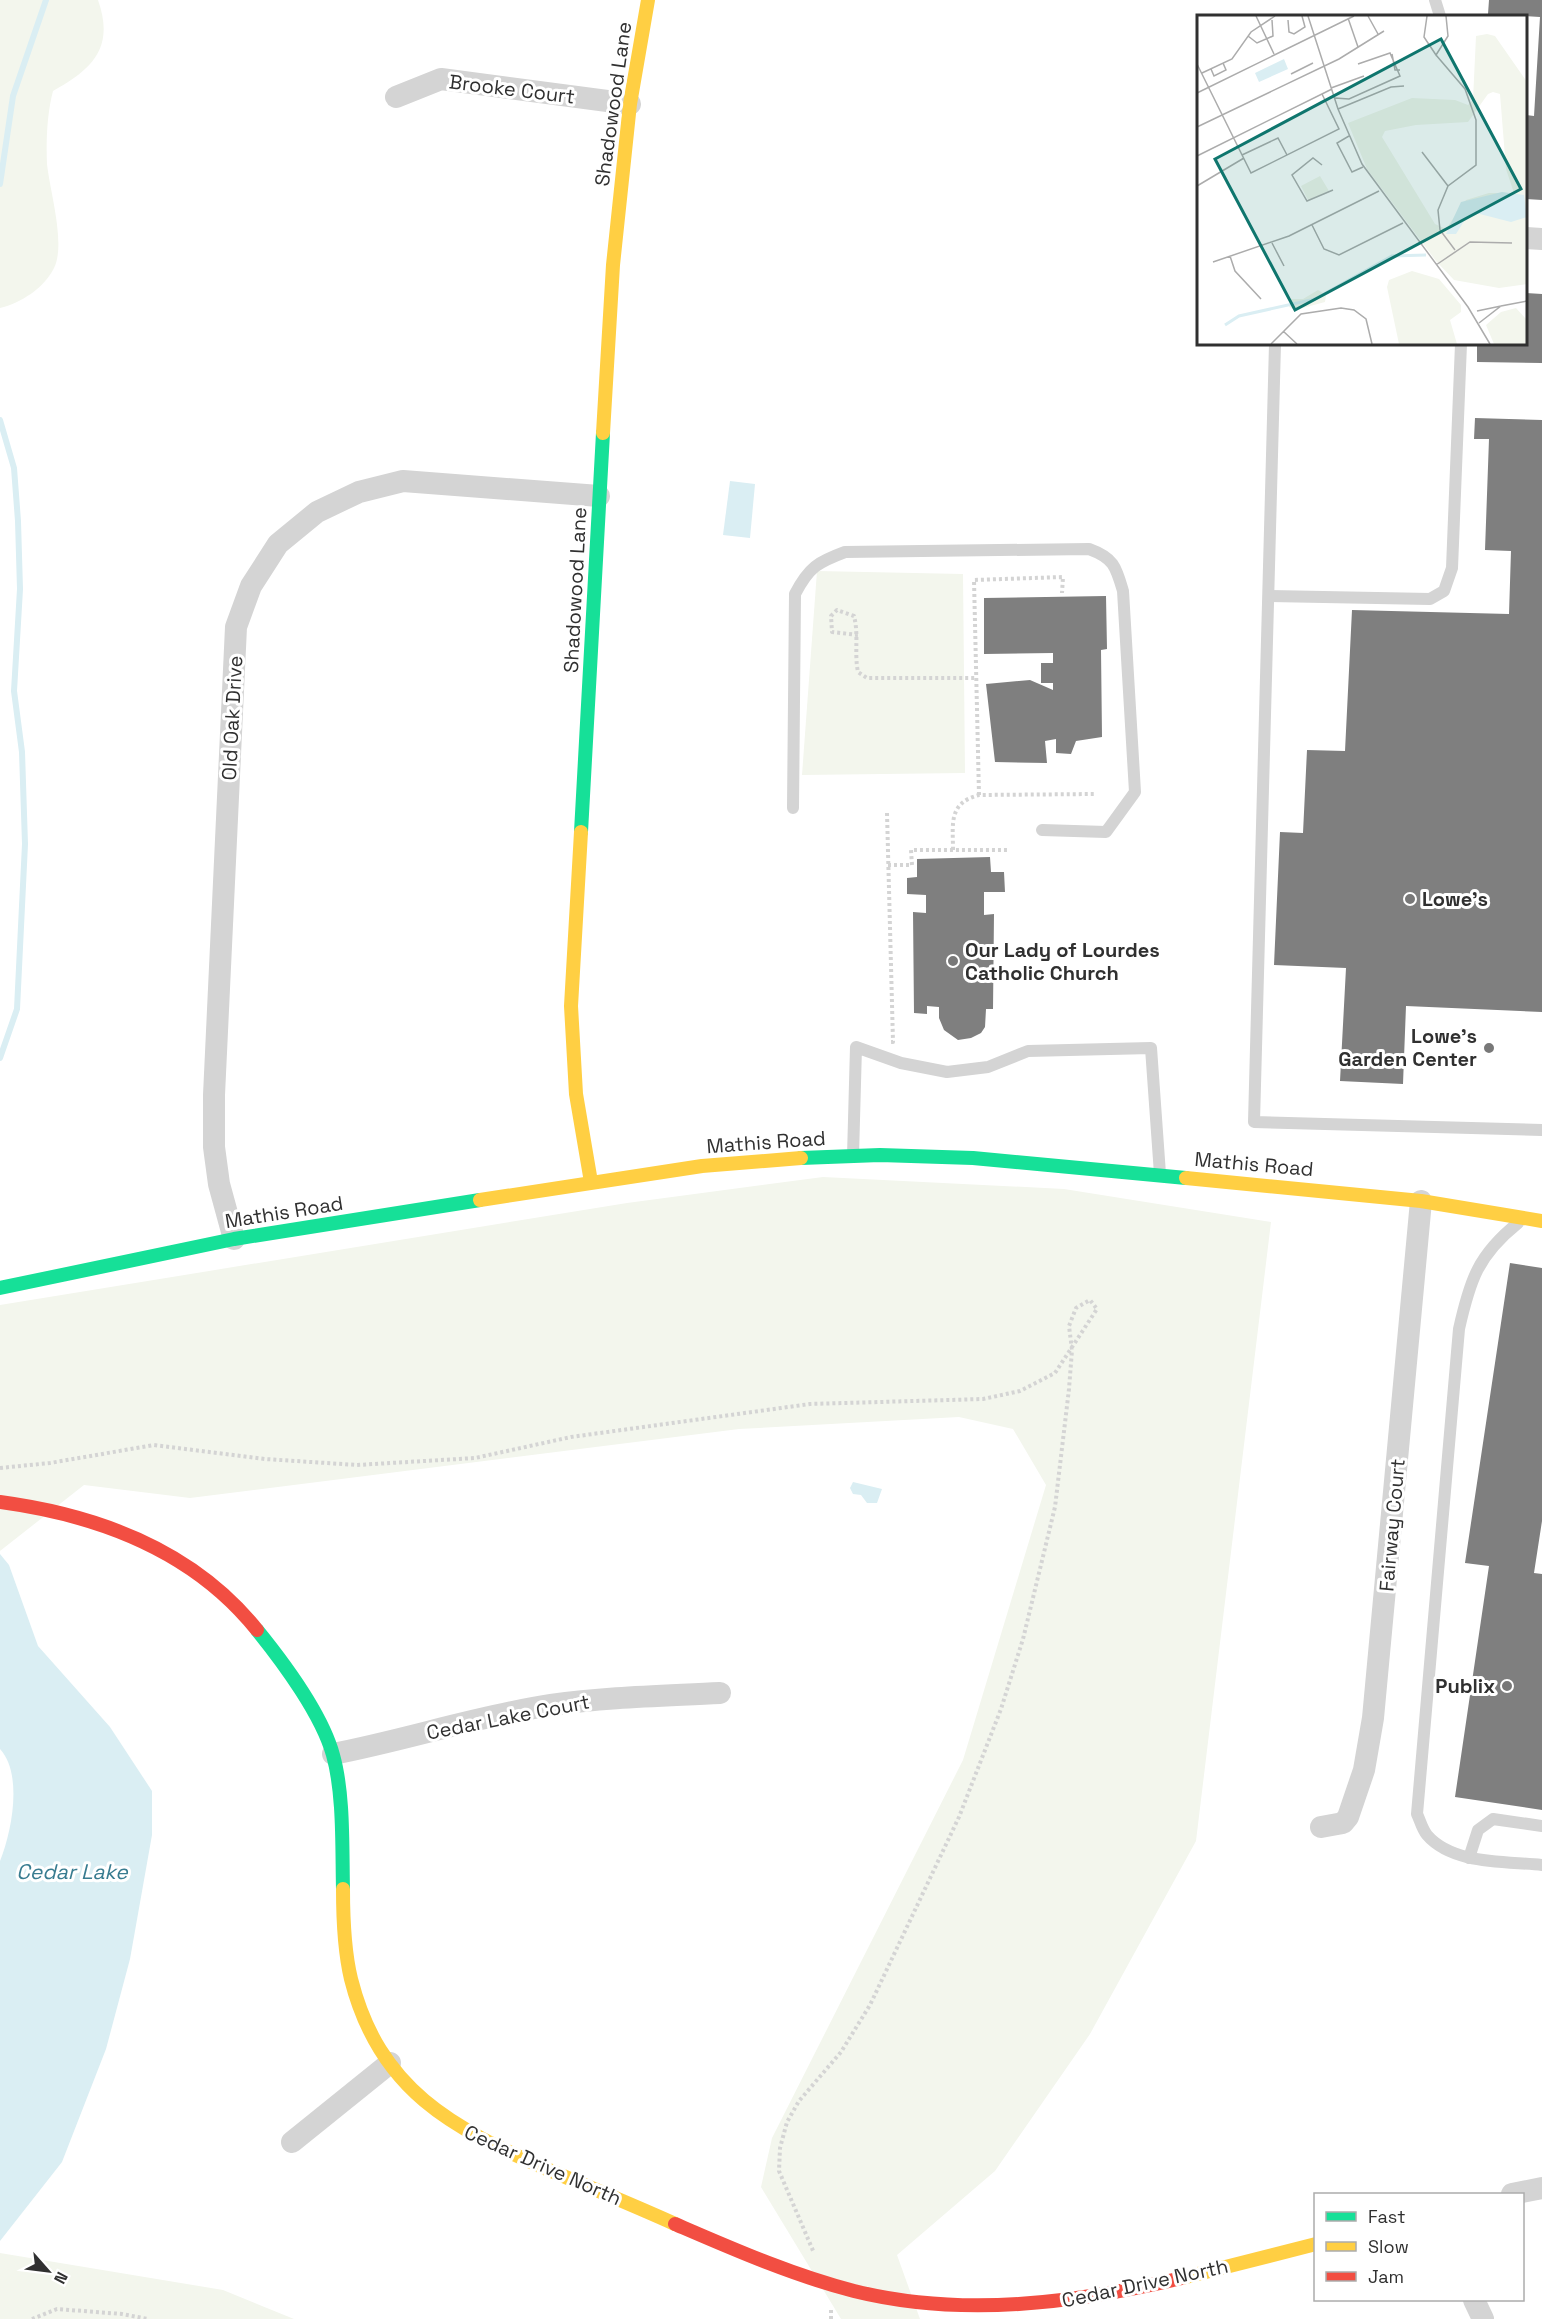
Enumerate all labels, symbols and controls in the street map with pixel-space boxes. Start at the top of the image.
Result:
inset map [1197,15,1527,345]
street label: Shadowood Lane [589,20,637,188]
street label: Brooke Court [448,68,576,110]
street label: Shadowood Lane [558,506,592,674]
street label: Old Oak Drive [216,655,248,781]
place label: Lowe's [1422,886,1488,912]
marker: Lowe's [1403,892,1417,906]
place label: Our Lady of Lourdes Catholic Church [965,937,1160,986]
marker: Our Lady of Lourdes Catholic Church [946,954,960,968]
place label: Lowe's Garden Center [1338,1023,1477,1072]
marker: Lowe's Garden Center [1482,1041,1496,1055]
street label: Mathis Road [706,1125,826,1159]
street label: Mathis Road [1193,1146,1315,1182]
street label: Mathis Road [223,1190,345,1234]
street label: Fairway Court [1373,1457,1411,1593]
place label: Publix [1435,1673,1495,1699]
marker: Publix [1500,1679,1514,1693]
street label: Cedar Lake Court [424,1688,592,1746]
water label: Cedar Lake [16,1858,129,1885]
street label: Cedar Drive North [460,2119,626,2211]
legend [1314,2193,1524,2301]
text: Fast [1368,2205,1405,2228]
text: Slow [1368,2235,1409,2258]
north arrow [18,2241,78,2301]
street label: Cedar Drive North [1059,2253,1231,2313]
text: Jam [1368,2265,1404,2288]
text: N [49,2268,73,2287]

